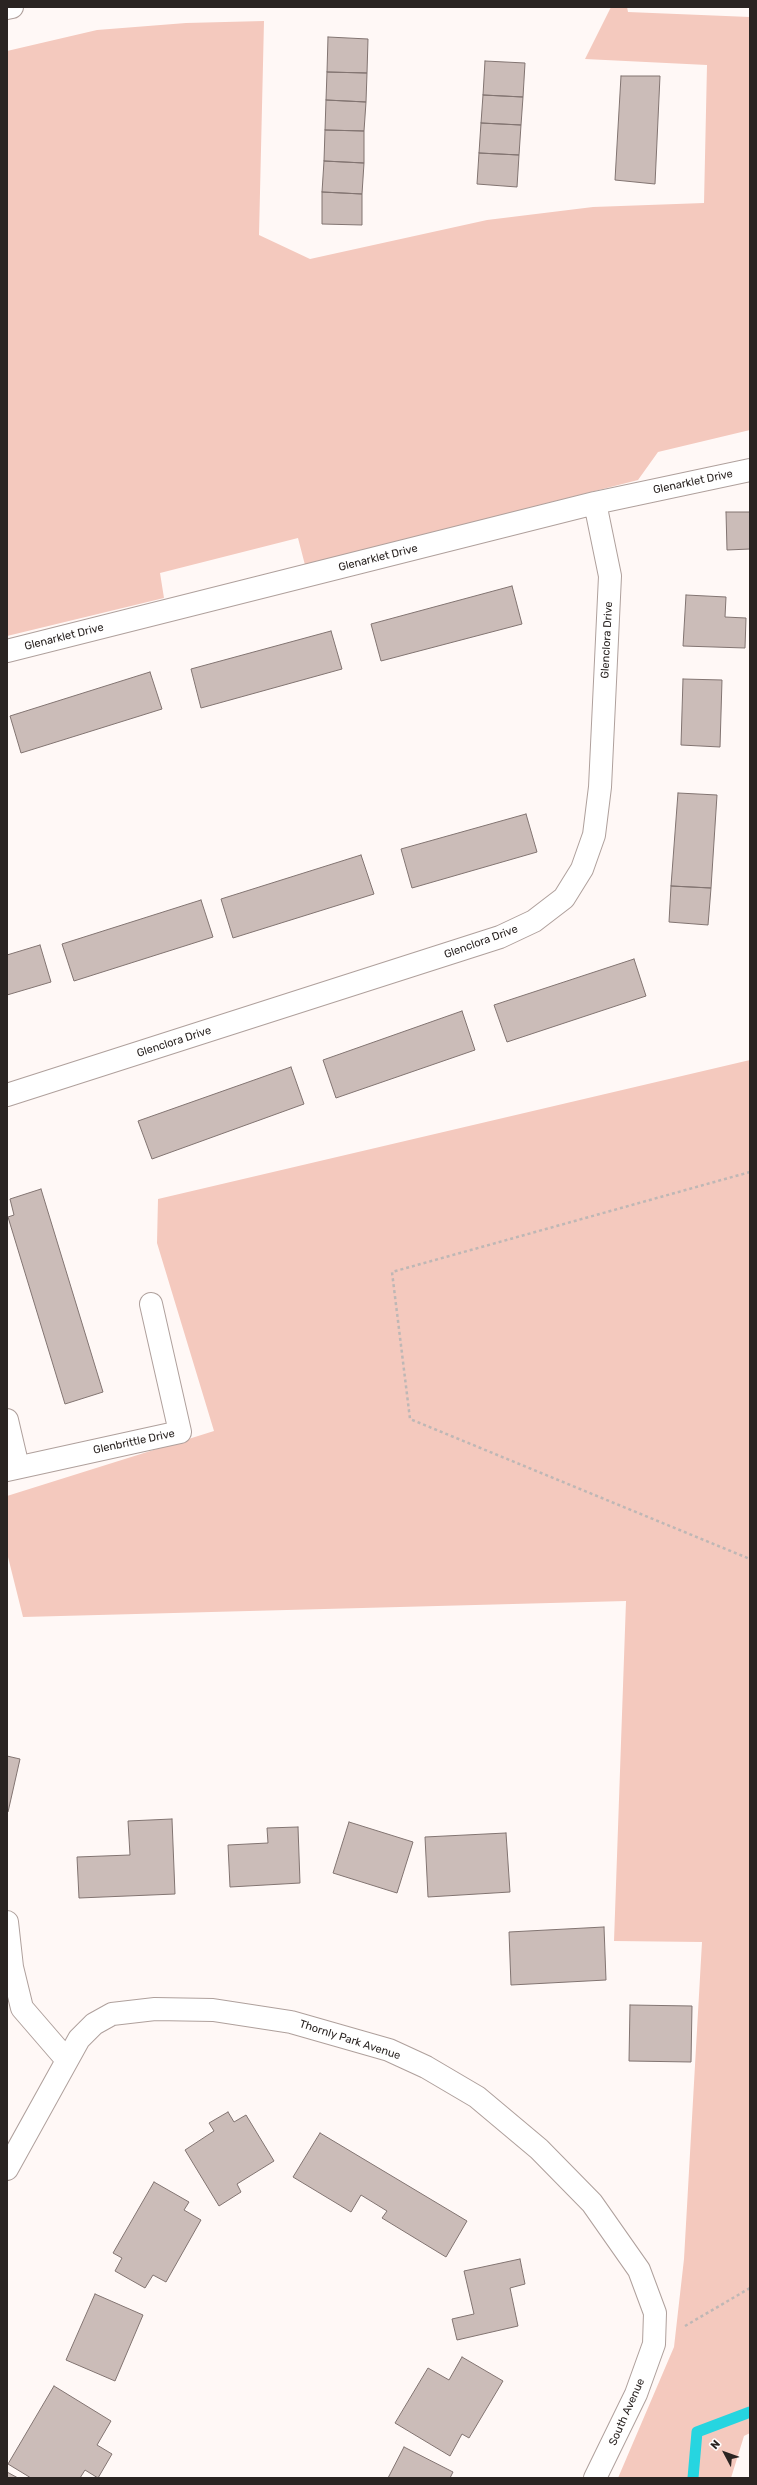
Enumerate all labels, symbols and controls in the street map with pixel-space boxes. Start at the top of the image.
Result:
street label: Glenarklet Drive [652,467,734,497]
street label: Glenarklet Drive [337,542,419,574]
street label: Glenclora Drive [598,601,616,679]
street label: Glenarklet Drive [23,621,105,653]
street label: Glenclora Drive [442,923,520,961]
street label: Glenclora Drive [135,1024,213,1060]
street label: Glenbrittle Drive [92,1427,176,1457]
street label: Thornly Park Avenue [298,2017,402,2063]
street label: South Avenue [606,2376,648,2448]
north arrow [705,2433,745,2473]
text: N [708,2438,723,2452]

